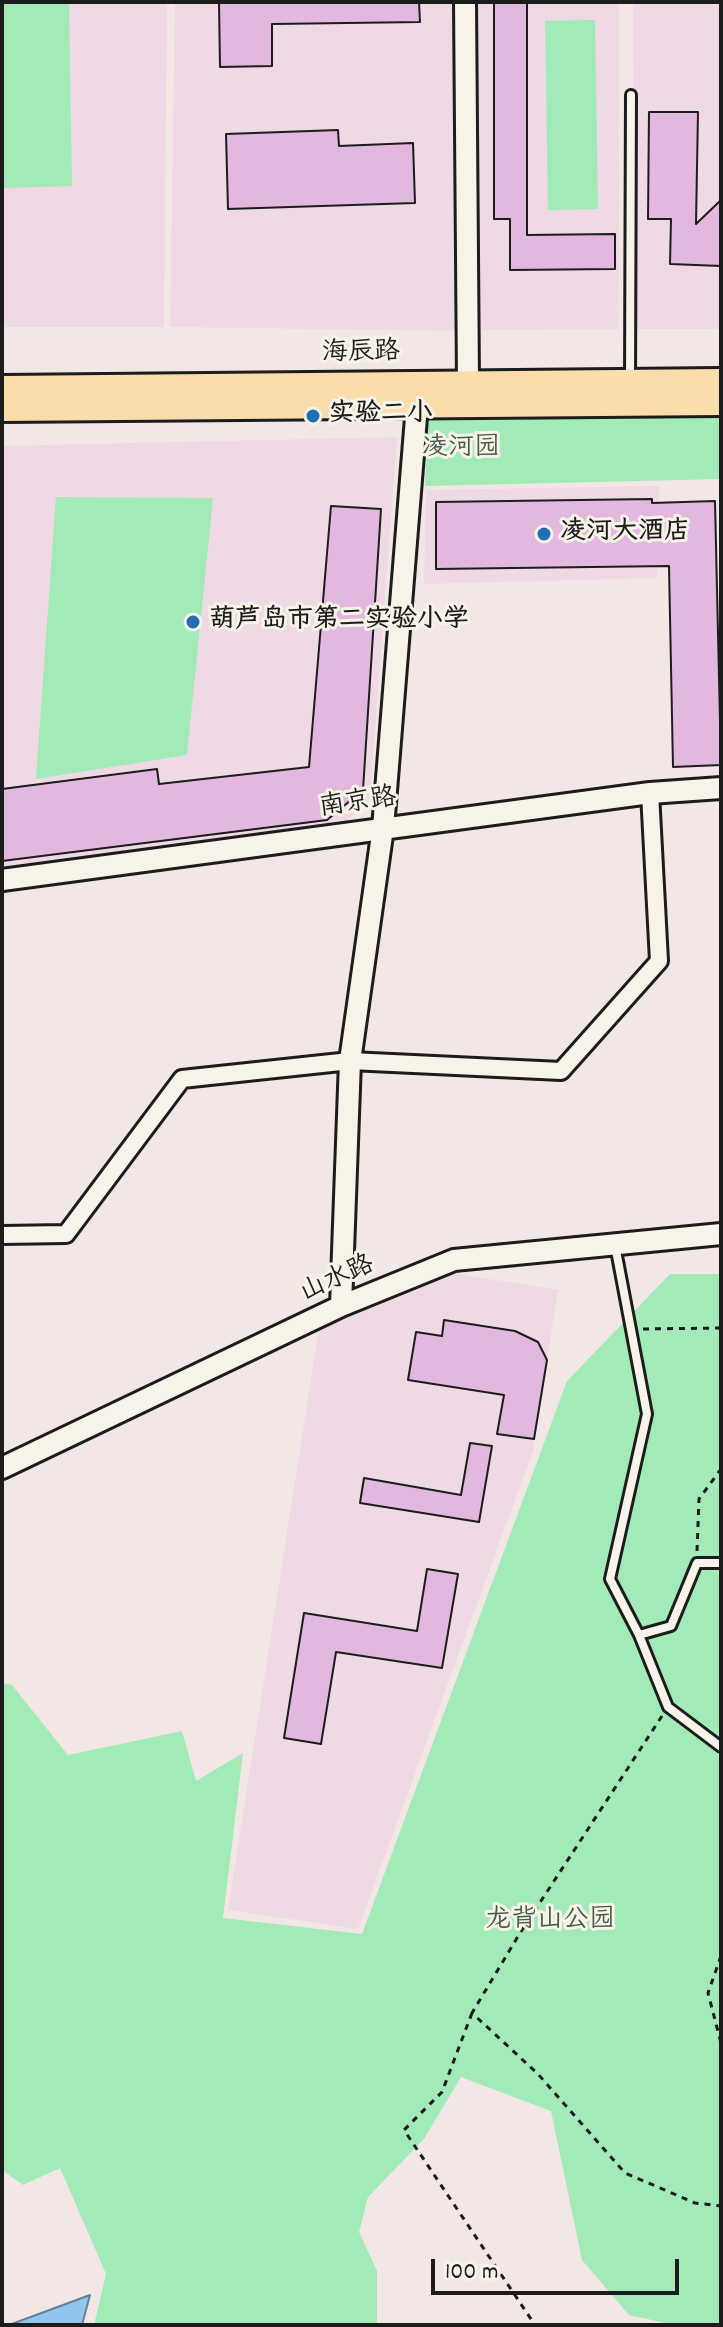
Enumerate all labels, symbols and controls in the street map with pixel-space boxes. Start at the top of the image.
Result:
street label: 海辰路 [322,339,400,371]
place label: 实验二小 [329,400,433,432]
marker: 实验二小 [304,407,322,425]
park label: 凌河园 [422,434,500,466]
place label: 凌河大酒店 [560,518,690,550]
marker: 凌河大酒店 [535,525,553,543]
place label: 葫芦岛市第二实验小学 [209,606,469,638]
marker: 葫芦岛市第二实验小学 [184,613,202,631]
street label: 南京路 [317,784,399,826]
street label: 山水路 [296,1251,380,1311]
park label: 龙背山公园 [485,1906,615,1938]
scale bar [435,2243,683,2293]
text: 100 m [445,2256,498,2290]

